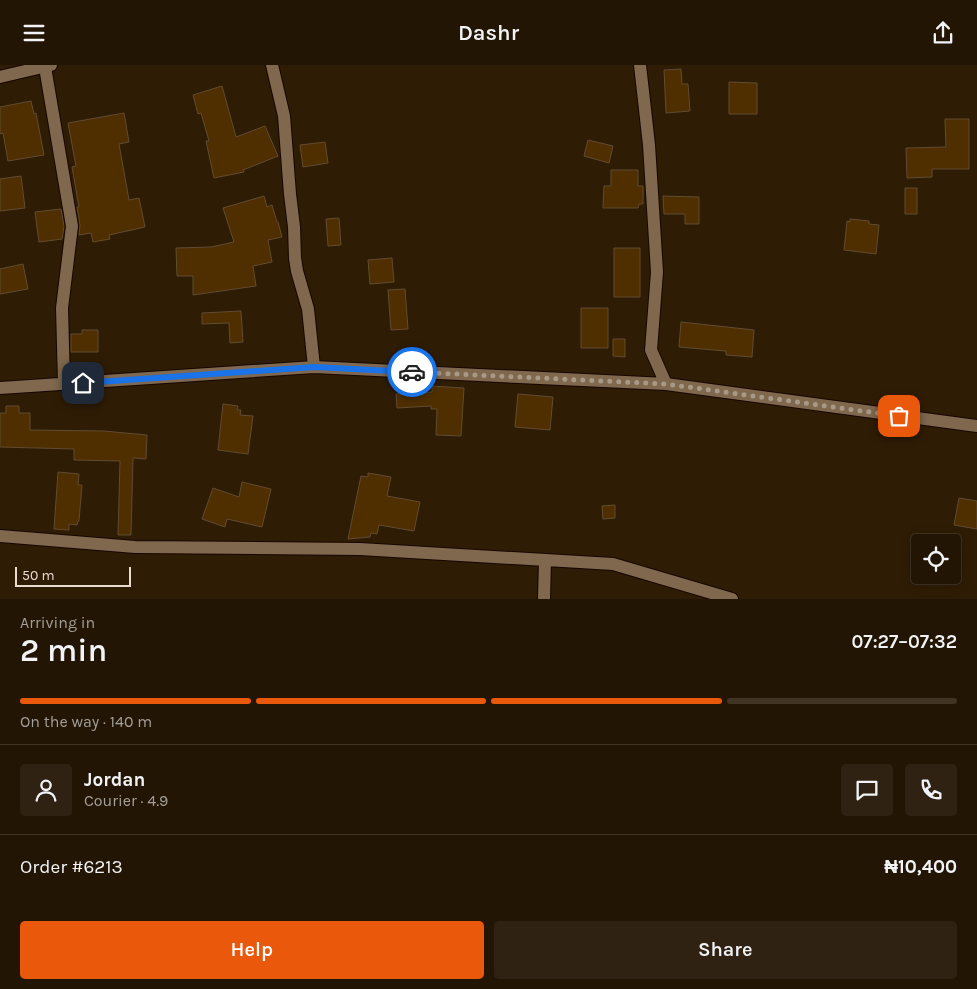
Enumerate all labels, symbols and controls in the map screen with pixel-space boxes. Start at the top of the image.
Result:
icon: menu [20,19,48,47]
icon: share [929,19,957,47]
text: Dashr [458,20,519,46]
courier [387,347,437,397]
icon: car [398,358,426,386]
pin [62,362,104,404]
icon: home [69,369,97,397]
pin [878,395,920,437]
icon: bag [885,402,913,430]
map controls [911,534,961,584]
button: locate [911,534,961,584]
scale bar [15,564,131,587]
text: 50 m [22,567,55,584]
text: Arriving in [20,613,95,632]
text: 07:27–07:32 [852,631,957,653]
text: 2 min [20,632,107,669]
text: On the way · 140 m [20,712,152,731]
button: person [20,764,72,816]
button: chat [841,764,893,816]
button: phone [905,764,957,816]
text: Jordan [84,769,145,791]
text: Courier · 4.9 [84,791,168,810]
text: Order #6213 [20,856,123,878]
text: ₦10,400 [884,856,957,878]
button: Help [20,921,484,979]
button: Share [494,921,957,979]

